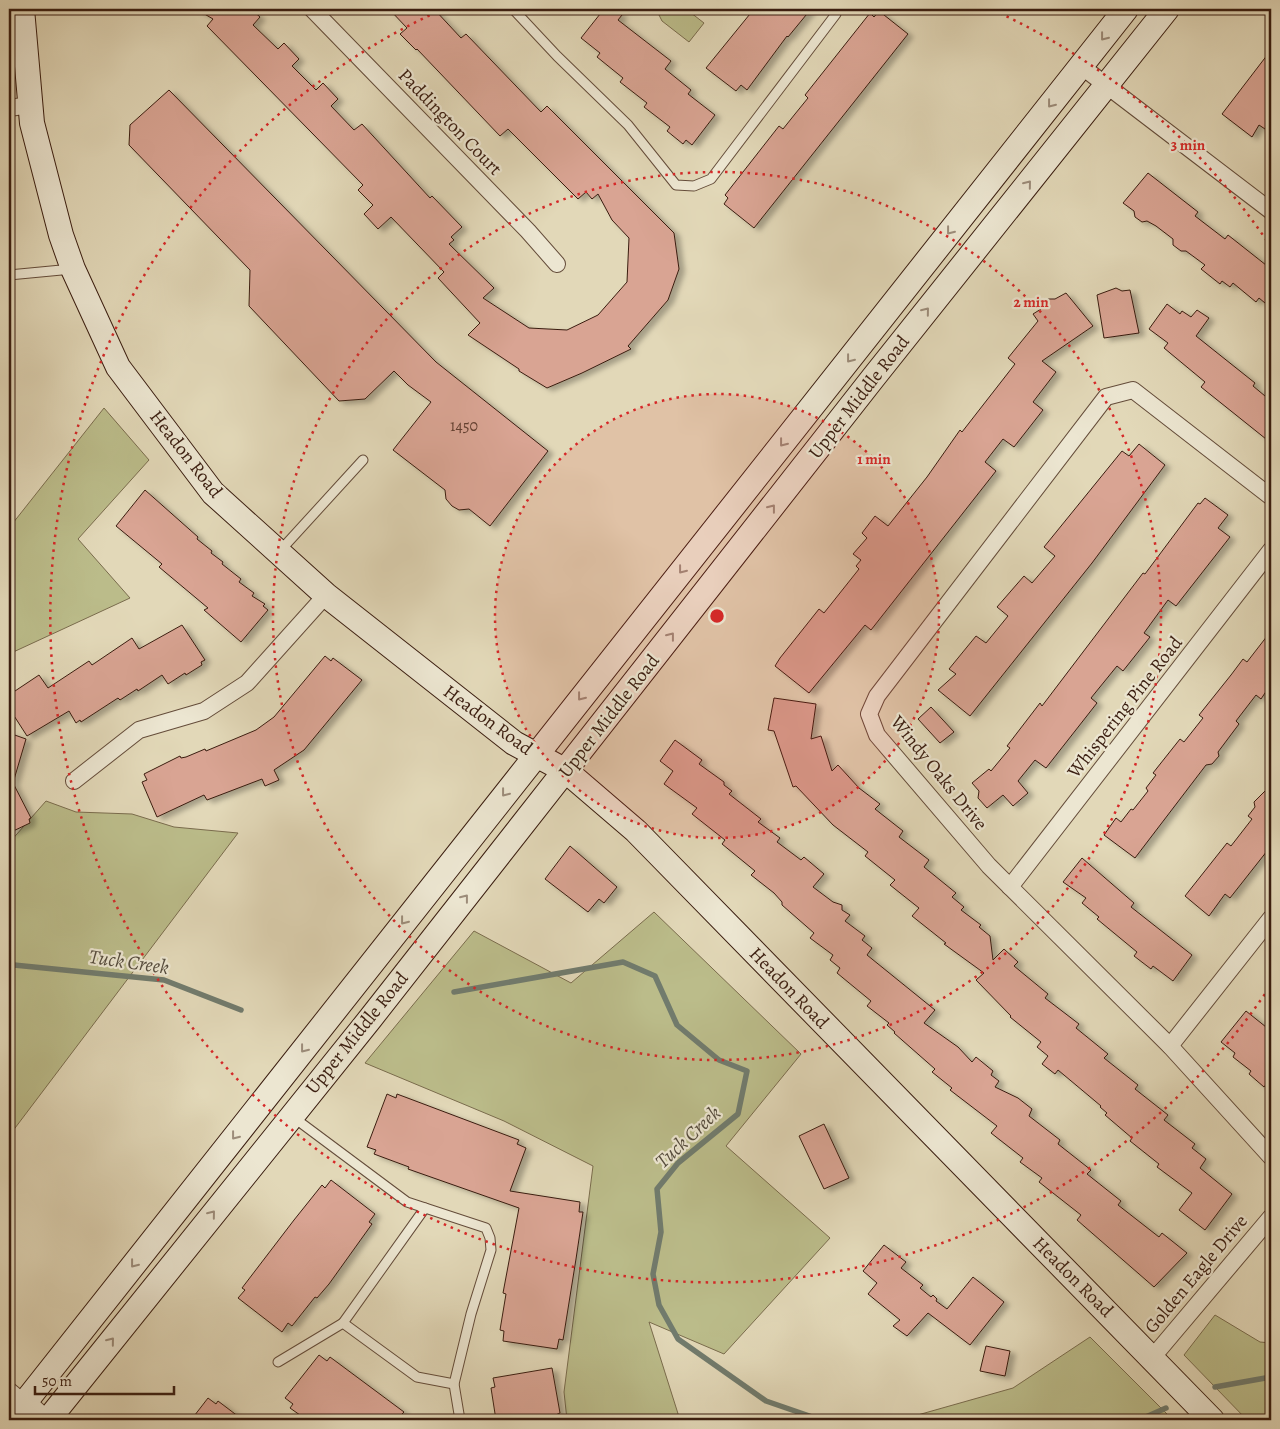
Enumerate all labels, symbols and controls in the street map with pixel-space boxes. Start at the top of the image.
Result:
one-way arrow [1101,31,1109,40]
street label: Paddington Court [392,63,508,181]
one-way arrow [1049,98,1057,107]
text: 3 min [1171,135,1206,155]
one-way arrow [1022,181,1030,190]
one-way arrow [947,226,956,235]
text: 2 min [1013,292,1049,312]
one-way arrow [921,308,929,317]
street label: Upper Middle Road [802,329,916,464]
one-way arrow [847,353,855,362]
street label: Headon Road [144,405,229,504]
house number: 1450 [450,415,478,437]
one-way arrow [781,437,789,446]
text: 1 min [857,449,891,469]
one-way arrow [766,504,775,513]
one-way arrow [680,564,688,573]
centre of rings [708,607,726,625]
street label: Whispering Pine Road [1061,630,1189,784]
one-way arrow [666,633,674,642]
street label: Upper Middle Road [552,648,666,783]
street label: Headon Road [438,679,539,762]
one-way arrow [578,691,587,701]
street label: Windy Oaks Drive [884,709,993,836]
one-way arrow [501,788,510,797]
one-way arrow [459,894,468,904]
one-way arrow [402,915,410,924]
street label: Headon Road [743,941,835,1035]
water label: Tuck Creek [87,943,171,981]
street label: Upper Middle Road [300,966,415,1100]
one-way arrow [300,1043,309,1052]
water label: Tuck Creek [649,1100,727,1174]
one-way arrow [232,1130,240,1139]
street label: Golden Eagle Drive [1138,1209,1254,1339]
one-way arrow [207,1211,215,1220]
street label: Headon Road [1027,1231,1120,1324]
one-way arrow [132,1258,140,1267]
one-way arrow [106,1338,114,1347]
scale bar [35,1364,174,1396]
text: 50 m [42,1371,72,1391]

